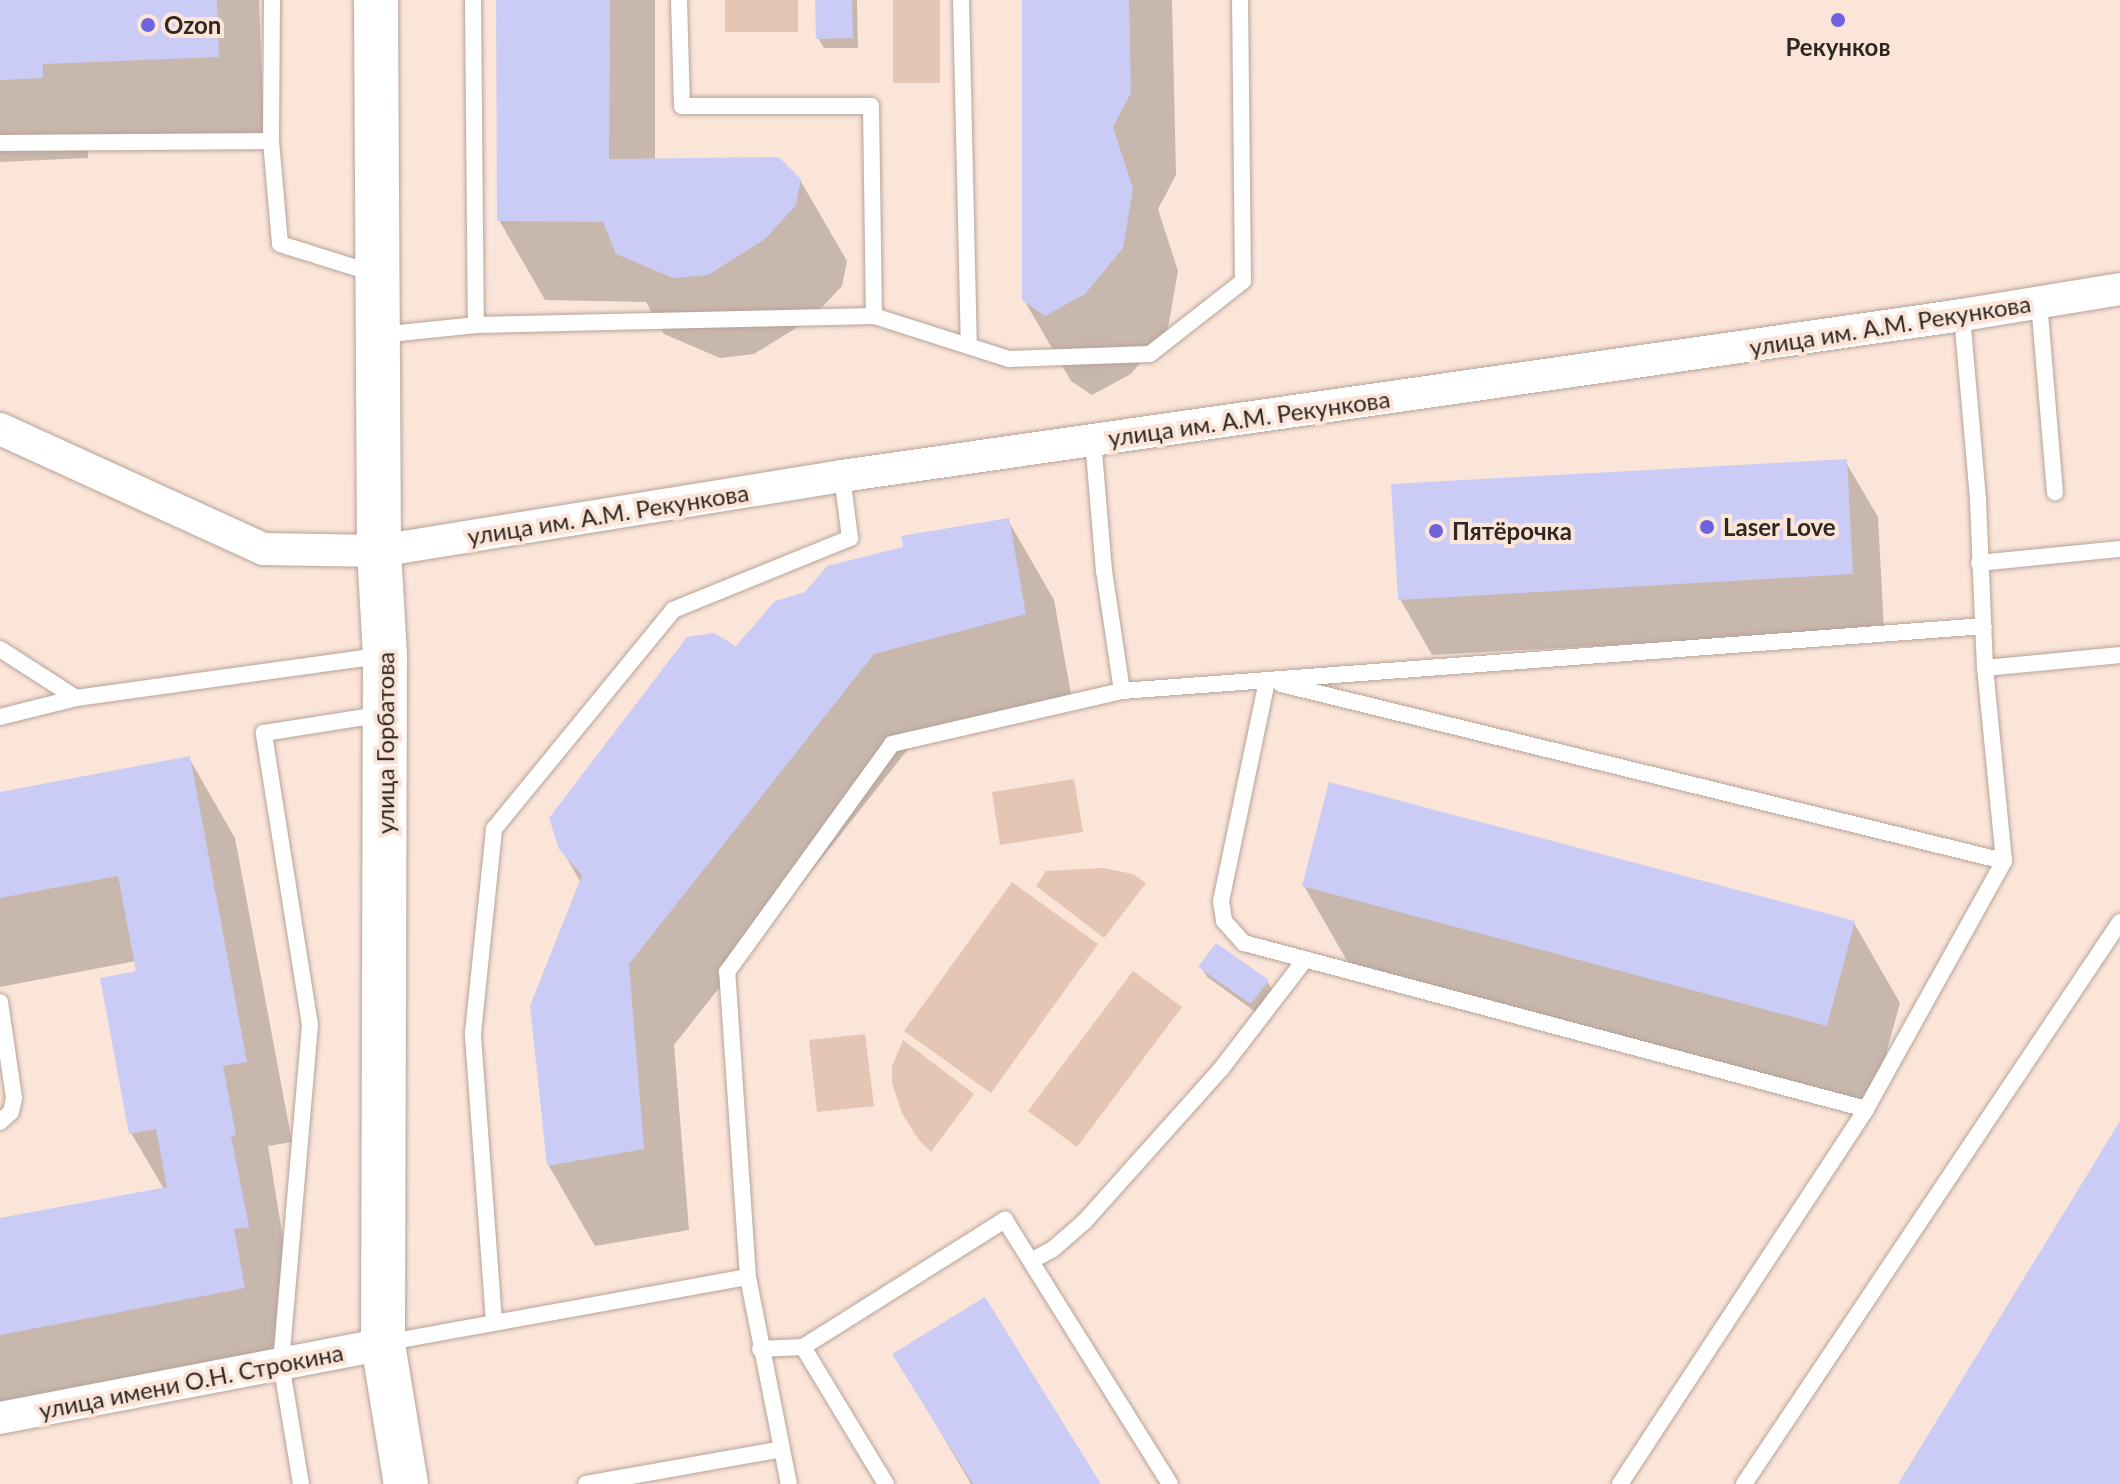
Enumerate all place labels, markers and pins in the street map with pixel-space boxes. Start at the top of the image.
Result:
place label: Ozon [164,11,221,39]
marker: Рекунков [1829,11,1847,29]
marker: Ozon [139,16,157,34]
place label: Рекунков [1786,33,1890,61]
place label: Laser Love [1723,513,1836,541]
place label: Пятёрочка [1452,517,1572,545]
marker: Laser Love [1698,518,1716,536]
marker: Пятёрочка [1427,522,1445,540]

